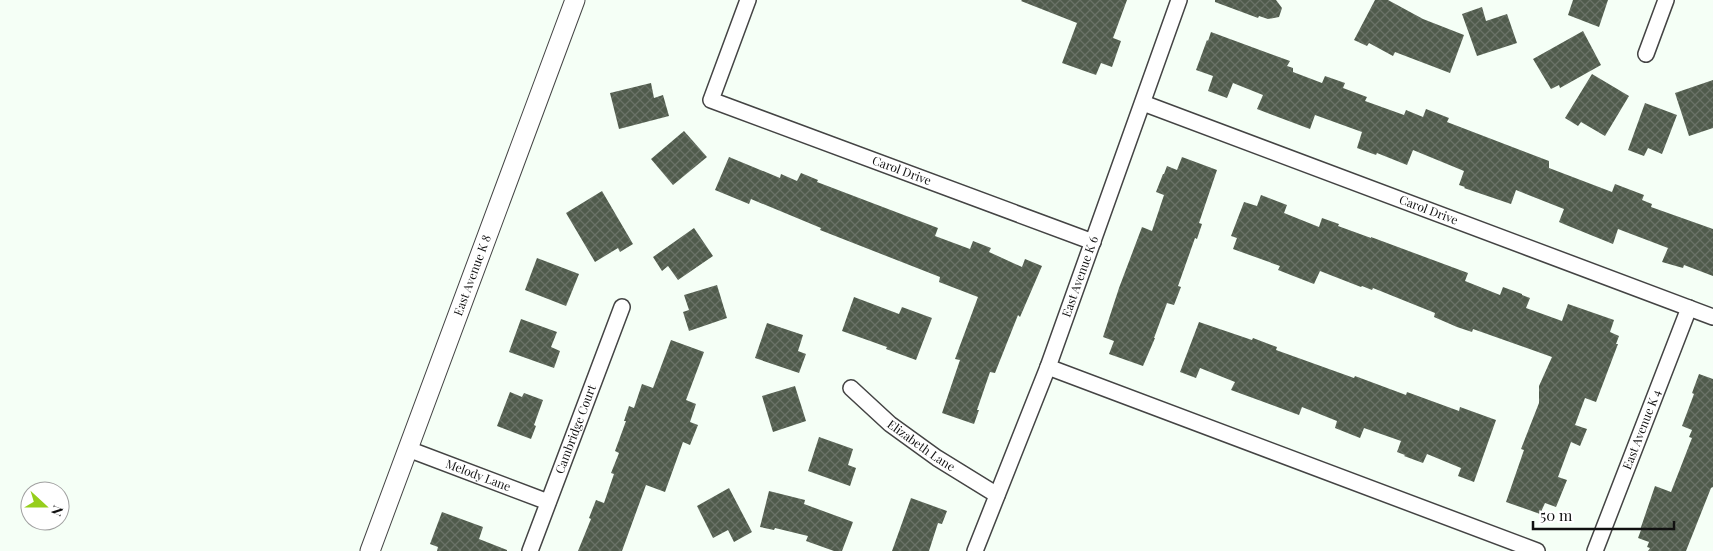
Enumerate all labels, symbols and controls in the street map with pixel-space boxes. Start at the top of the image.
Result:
street label: Carol Drive [870,152,934,188]
street label: Carol Drive [1397,191,1461,228]
street label: East Avenue K 8 [449,232,494,318]
street label: East Avenue K 6 [1058,233,1101,319]
street label: Cambridge Court [551,381,599,476]
street label: East Avenue K 4 [1618,387,1664,472]
street label: Elizabeth Lane [884,416,958,474]
street label: Melody Lane [444,455,513,494]
north arrow [20,481,70,531]
scale bar [1533,498,1674,530]
text: N [47,503,68,519]
text: 50 m [1540,505,1573,525]

